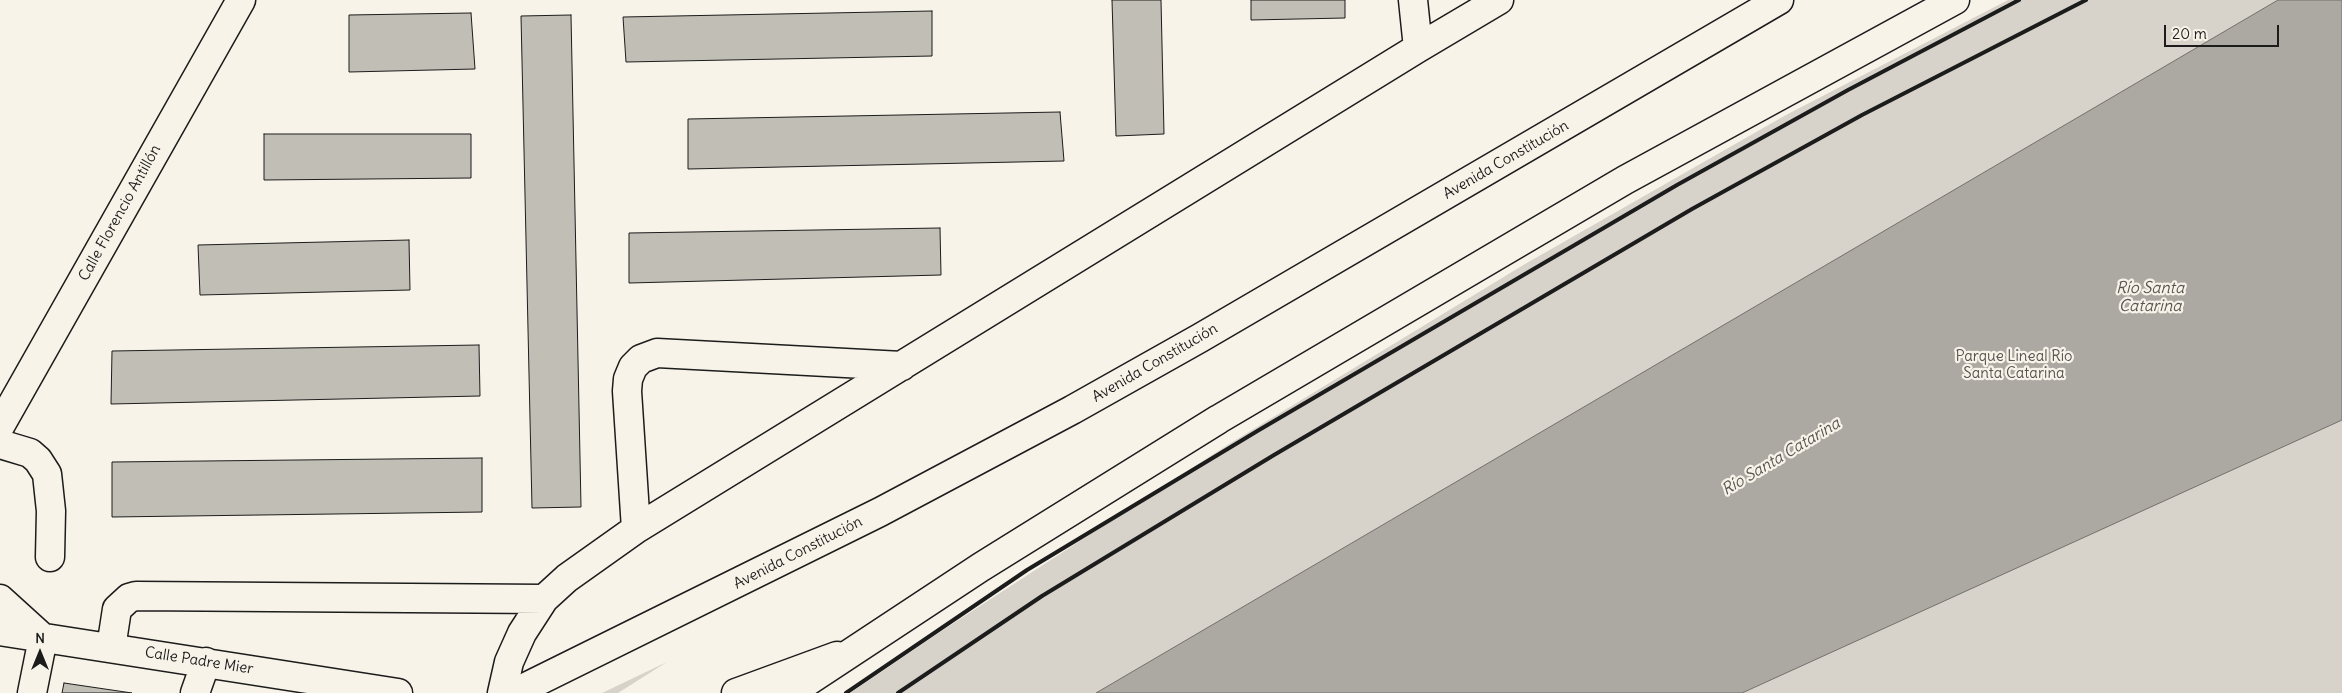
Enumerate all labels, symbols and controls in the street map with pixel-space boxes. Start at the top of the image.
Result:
scale bar [2167,15,2282,47]
text: 20 m [2172,24,2207,43]
street label: Avenida Constitución [1440,117,1572,203]
street label: Calle Florencio Antillón [75,142,165,284]
water label: Río Santa Catarina [2116,278,2184,316]
street label: Avenida Constitución [1089,320,1221,406]
park label: Parque Lineal Río Santa Catarina [1956,348,2072,383]
water label: Río Santa Catarina [1718,414,1844,500]
street label: Avenida Constitución [731,513,865,593]
north arrow [15,628,65,678]
text: N [35,629,45,647]
street label: Calle Padre Mier [143,644,255,678]

